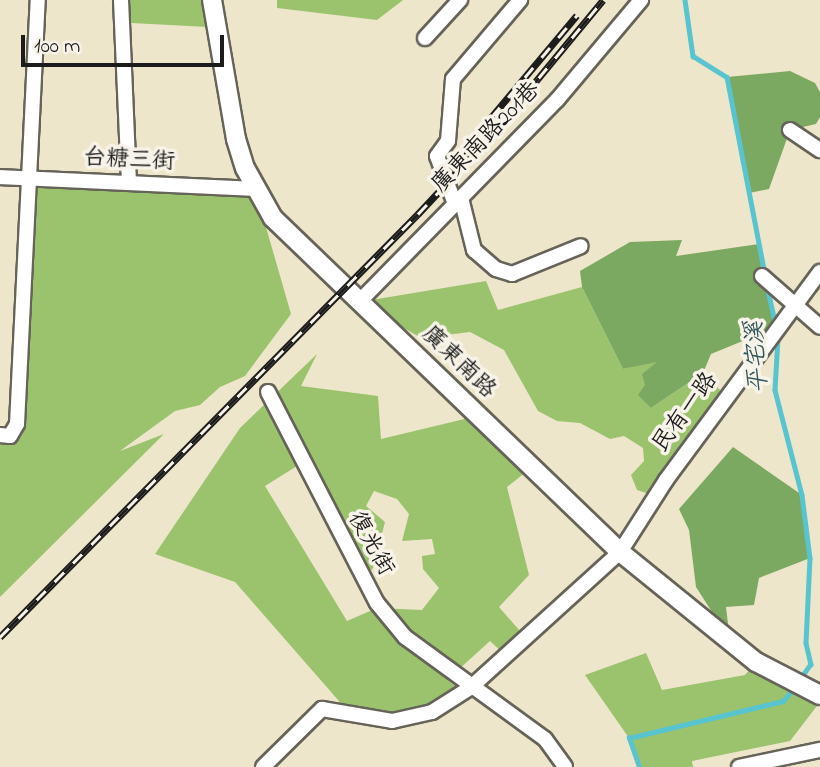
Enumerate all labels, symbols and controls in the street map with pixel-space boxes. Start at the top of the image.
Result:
scale bar [24,21,228,65]
text: 100 m [34,32,80,62]
street label: 廣東南路201巷 [427,77,547,199]
street label: 台糖三街 [82,145,176,177]
water label: 平宅溪 [741,320,775,394]
street label: 廣東南路 [415,321,501,405]
street label: 民有一路 [648,368,724,458]
street label: 復光街 [341,507,399,581]

